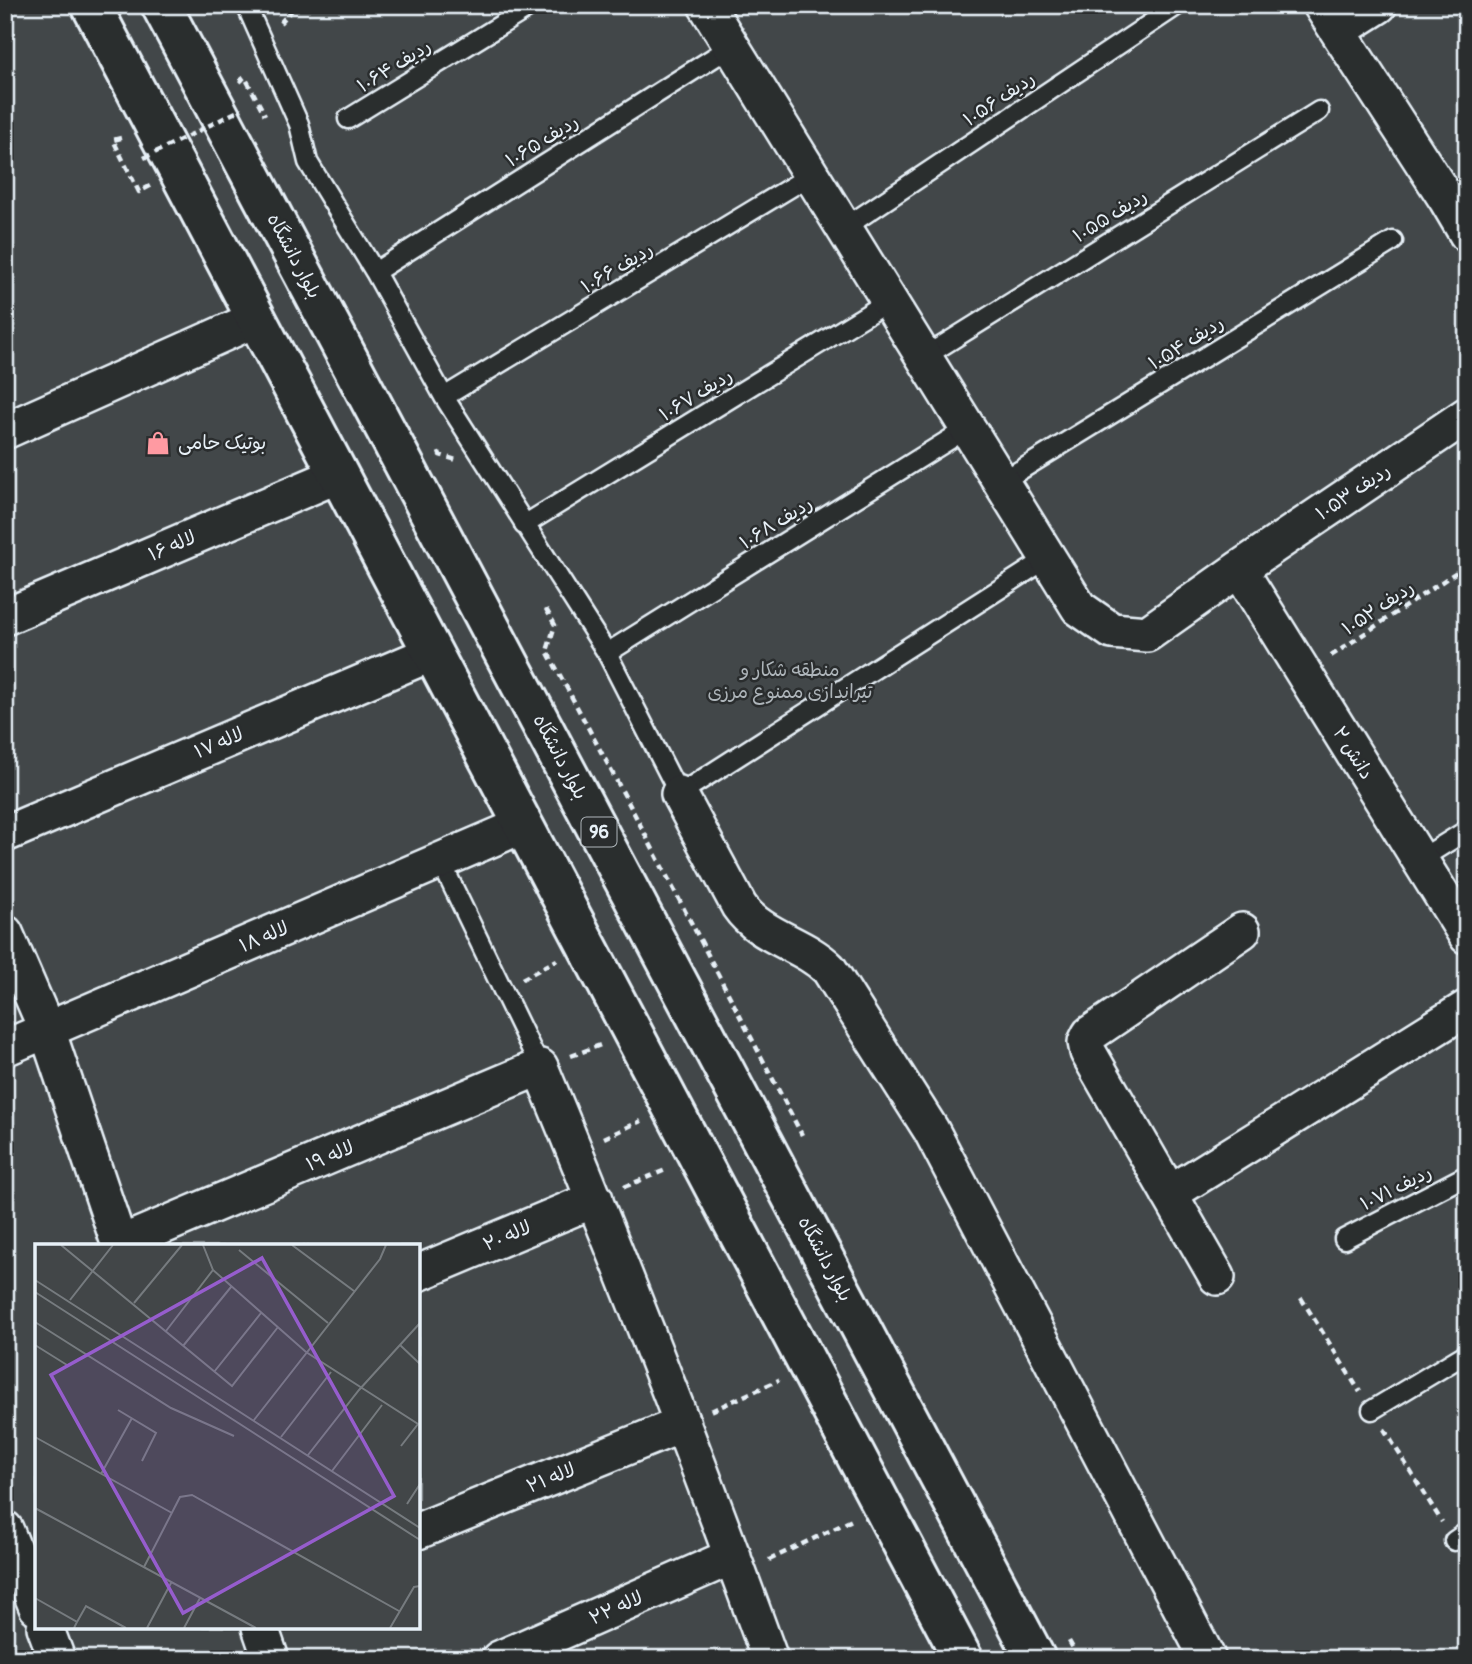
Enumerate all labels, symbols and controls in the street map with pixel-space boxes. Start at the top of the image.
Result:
street label: ردیف ۱۰۶۴ [353,34,435,98]
street label: ردیف ۱۰۵۶ [959,66,1039,132]
street label: ردیف ۱۰۶۵ [501,109,583,173]
street label: ردیف ۱۰۵۵ [1069,184,1151,248]
street label: بلوار دانشگاه [262,209,326,303]
street label: ردیف ۱۰۶۶ [577,237,657,299]
street label: ردیف ۱۰۵۴ [1144,311,1228,375]
street label: ردیف ۱۰۶۷ [655,363,737,427]
shop icon: بوتیک حامی [144,429,172,457]
place label: بوتیک حامی [178,431,266,455]
street label: ردیف ۱۰۵۳ [1311,458,1395,526]
street label: ردیف ۱۰۶۸ [735,491,817,555]
street label: لاله ۱۶ [145,525,199,567]
street label: ردیف ۱۰۵۲ [1337,575,1419,641]
park label: منطقه شکار و تیراندازی ممنوع مرزی [707,658,873,705]
street label: بلوار دانشگاه [528,710,592,804]
street label: لاله ۱۷ [191,722,247,764]
street label: دانش ۲ [1327,722,1379,784]
road number: 96 [582,818,616,846]
street label: لاله ۱۸ [236,916,292,958]
street label: لاله ۱۹ [302,1135,358,1177]
street label: ردیف ۱۰۷۱ [1356,1160,1436,1216]
street label: بلوار دانشگاه [793,1212,857,1306]
street label: لاله ۲۰ [479,1215,535,1257]
inset map [35,1244,420,1629]
street label: لاله ۲۱ [523,1457,579,1499]
street label: لاله ۲۲ [585,1586,647,1630]

